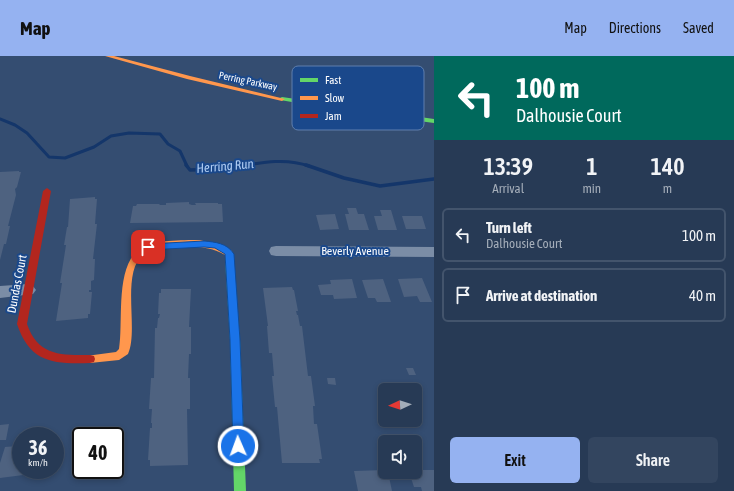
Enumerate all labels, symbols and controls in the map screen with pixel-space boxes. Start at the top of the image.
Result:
text: Map [20,17,51,39]
text: Map [564,20,587,36]
text: Directions [609,20,661,36]
text: Saved [683,20,714,36]
legend [292,66,424,130]
street label: Perring Parkway [218,69,278,93]
icon: left [450,72,502,124]
text: 100 m [516,72,579,104]
text: Fast [325,74,341,86]
text: Slow [325,92,344,104]
text: Dalhousie Court [516,105,622,126]
text: Jam [325,110,342,122]
text: 13:39 [484,153,533,180]
text: 1 [586,153,597,180]
text: 140 [651,153,684,180]
water label: Herring Run [196,156,255,176]
text: Arrival [492,181,524,196]
text: min [582,181,601,196]
text: m [663,181,672,196]
text: Turn left [486,219,532,236]
icon: left [452,224,474,246]
text: 100 m [682,227,716,244]
pin [131,230,165,264]
icon: arrive [137,236,159,258]
text: Dalhousie Court [486,236,562,251]
street label: Beverly Avenue [321,244,389,258]
street label: Dundas Court [4,253,30,314]
icon: arrive [452,284,474,306]
text: Arrive at destination [486,287,597,304]
text: 40 m [689,287,716,304]
north arrow [378,383,422,427]
map controls [378,383,422,479]
position arrow [217,425,259,467]
speed limit sign: 40 [72,427,124,479]
button: sound [378,435,422,479]
text: 36 [29,436,47,459]
button: Exit [450,437,580,483]
button: Share [588,437,718,483]
text: km/h [28,457,48,468]

